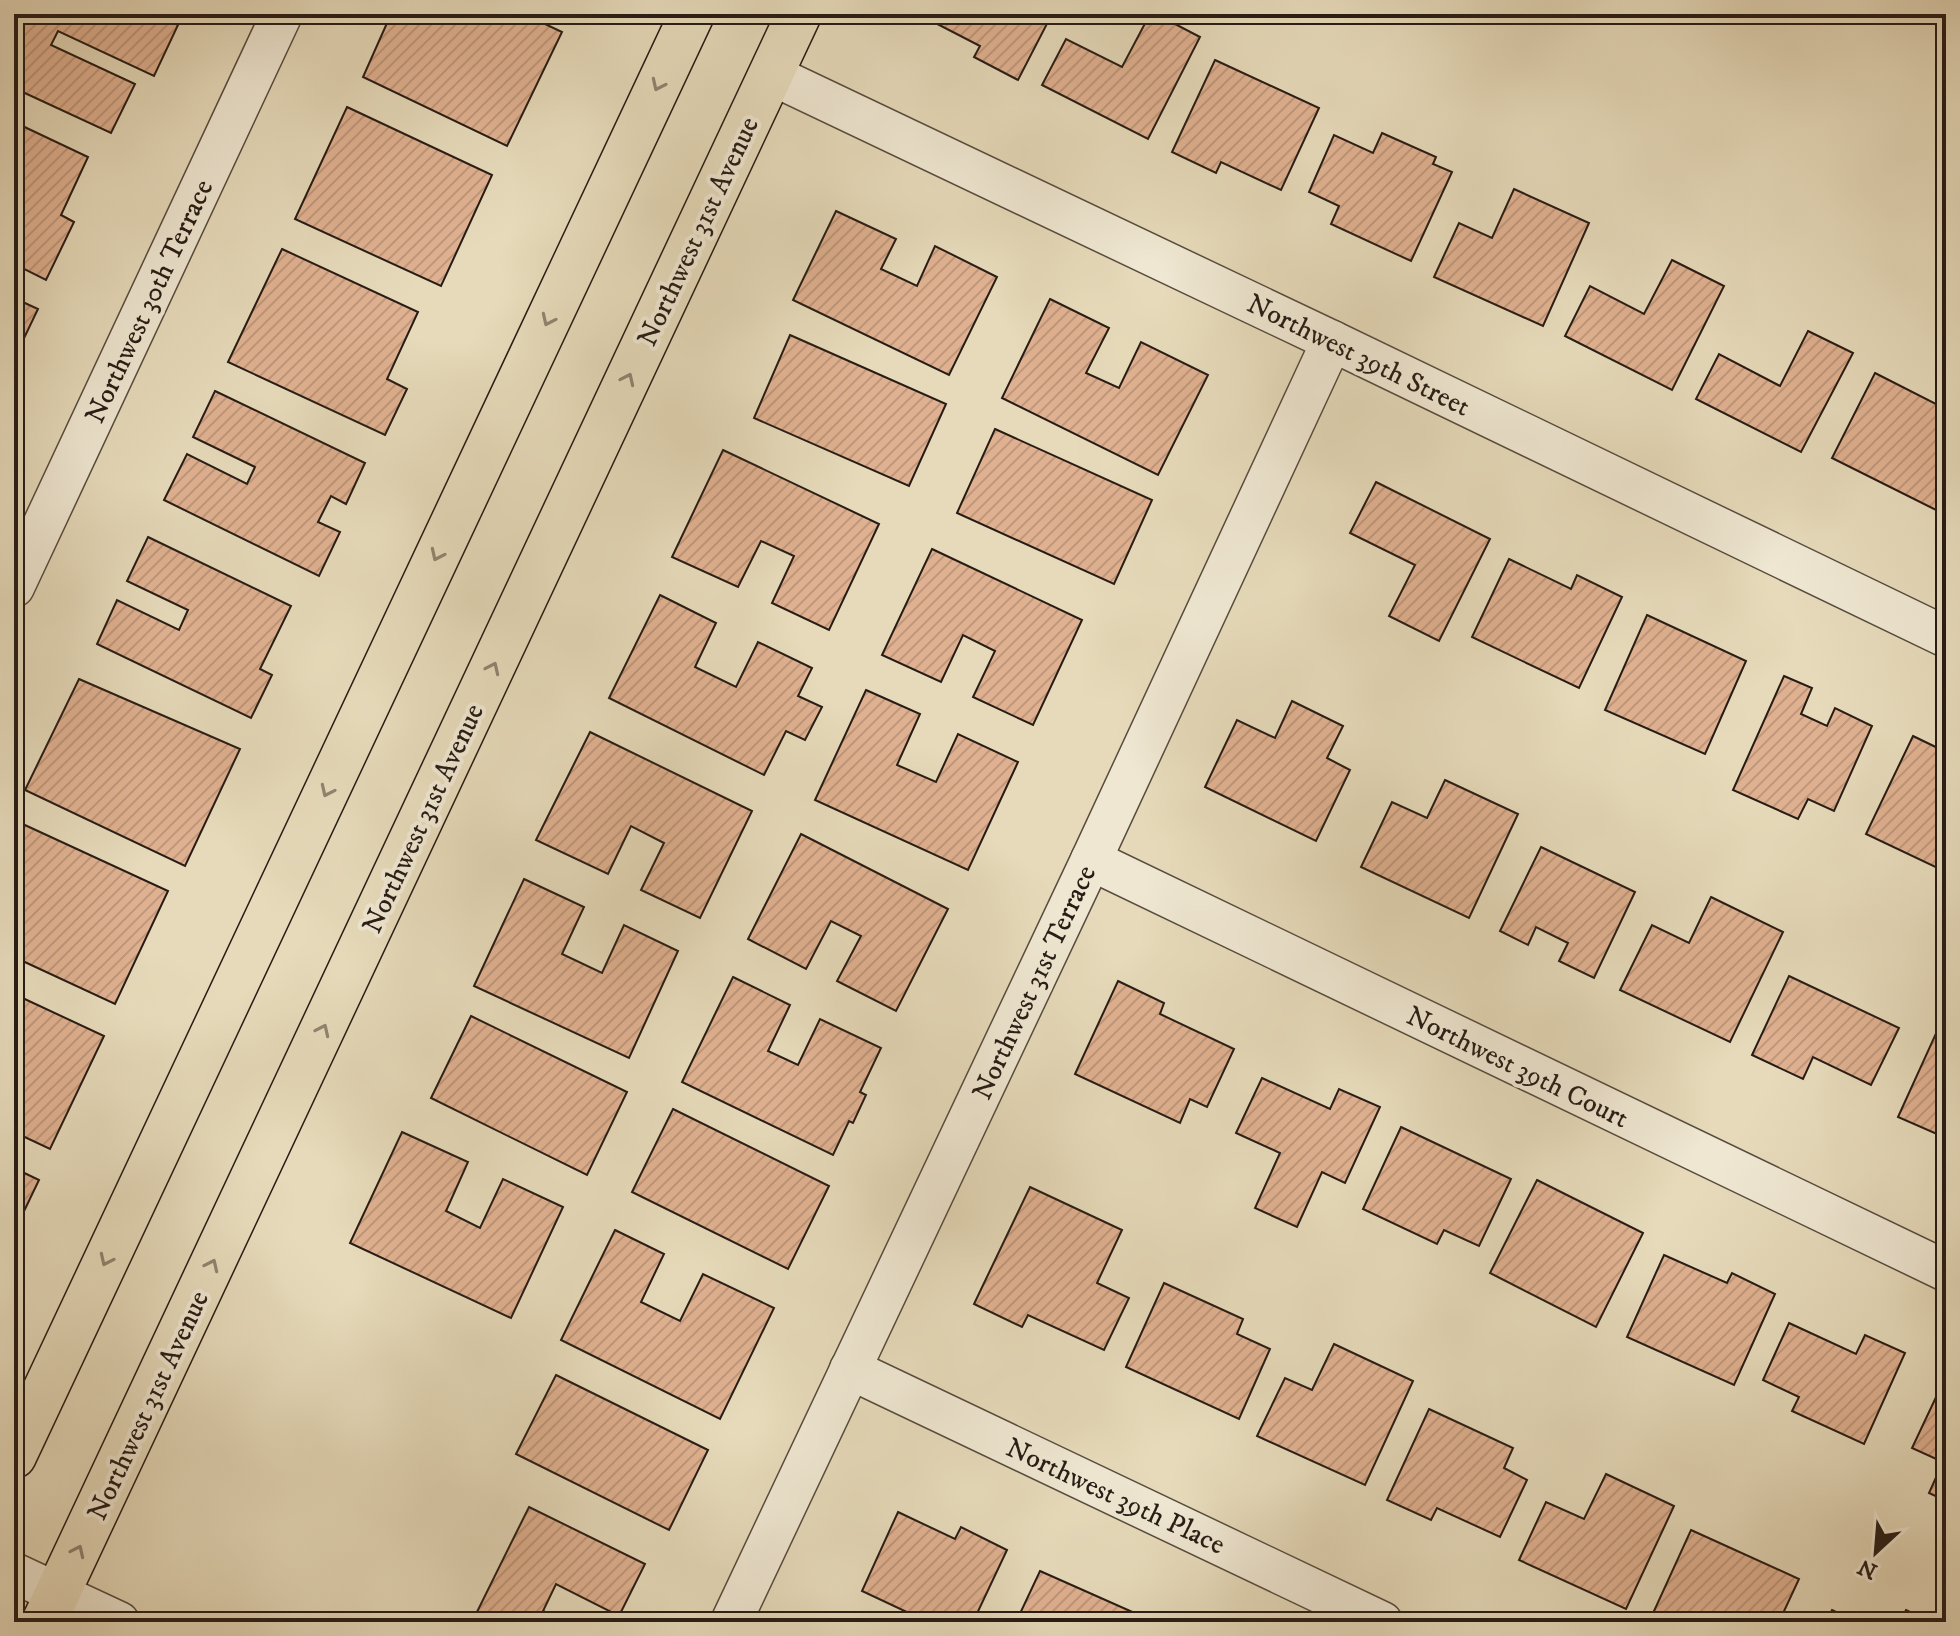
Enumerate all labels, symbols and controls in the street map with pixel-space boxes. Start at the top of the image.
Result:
one-way arrow [652,76,668,91]
street label: Northwest 31st Avenue [630,111,767,352]
street label: Northwest 30th Terrace [77,174,221,429]
street label: Northwest 39th Street [1241,286,1476,425]
one-way arrow [542,312,558,326]
one-way arrow [618,373,634,387]
one-way arrow [431,547,447,562]
one-way arrow [483,662,499,677]
street label: Northwest 31st Avenue [355,698,492,939]
one-way arrow [321,782,337,797]
street label: Northwest 31st Terrace [965,860,1104,1106]
street label: Northwest 39th Court [1401,998,1634,1136]
one-way arrow [313,1024,329,1039]
one-way arrow [100,1251,116,1266]
one-way arrow [202,1259,218,1274]
street label: Northwest 31st Avenue [80,1285,217,1526]
street label: Northwest 39th Place [1000,1430,1231,1562]
north arrow [1836,1512,1916,1592]
one-way arrow [68,1545,84,1560]
text: N [1854,1553,1882,1585]

